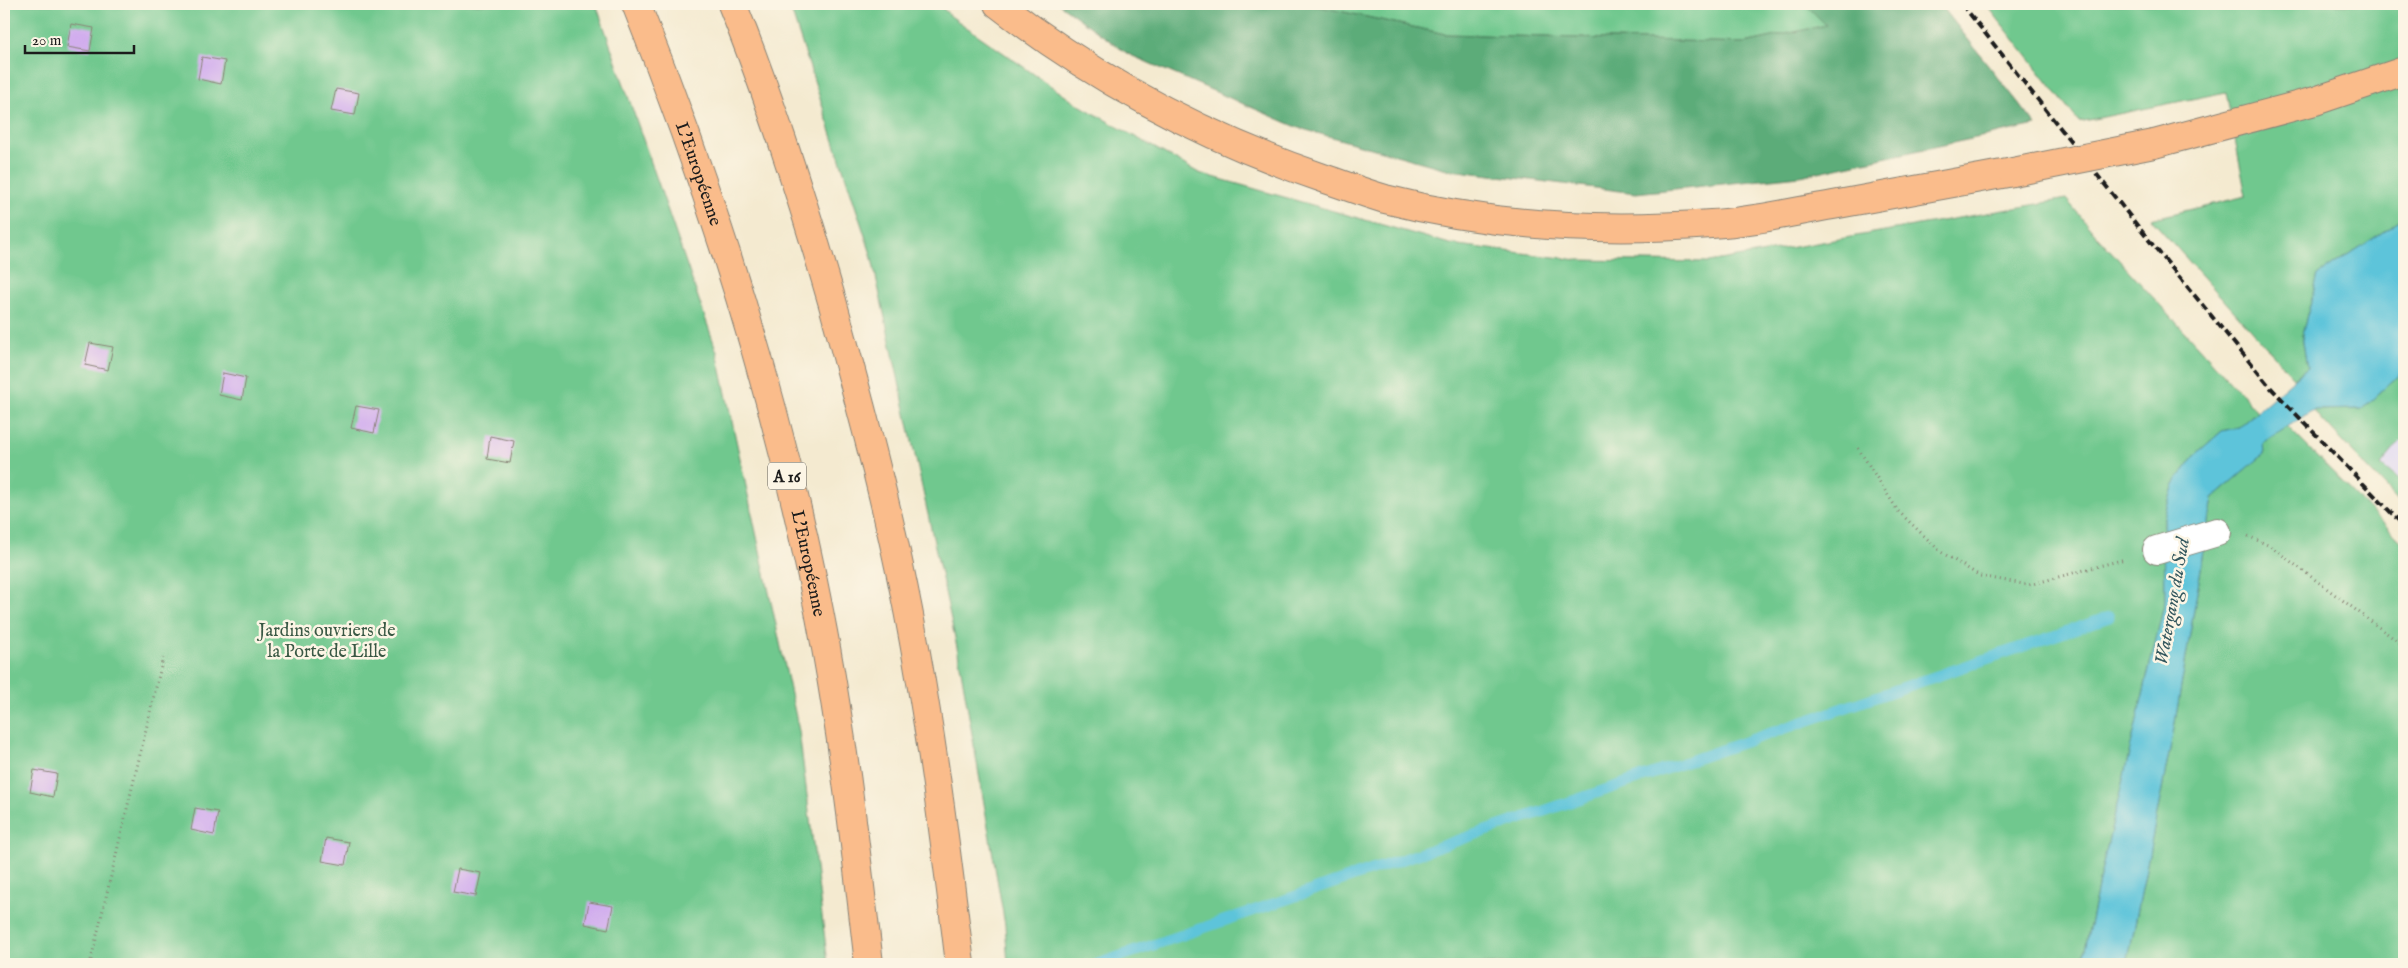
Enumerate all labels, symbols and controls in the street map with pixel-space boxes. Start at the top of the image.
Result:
scale bar [25,22,134,54]
text: 20 m [32,31,62,50]
street label: L'Européenne [669,119,726,229]
road number: A 16 [768,462,806,490]
street label: L'Européenne [785,508,830,619]
water label: Watergang du Sud [2150,535,2196,667]
park label: Jardins ouvriers de la Porte de Lille [257,620,395,664]

